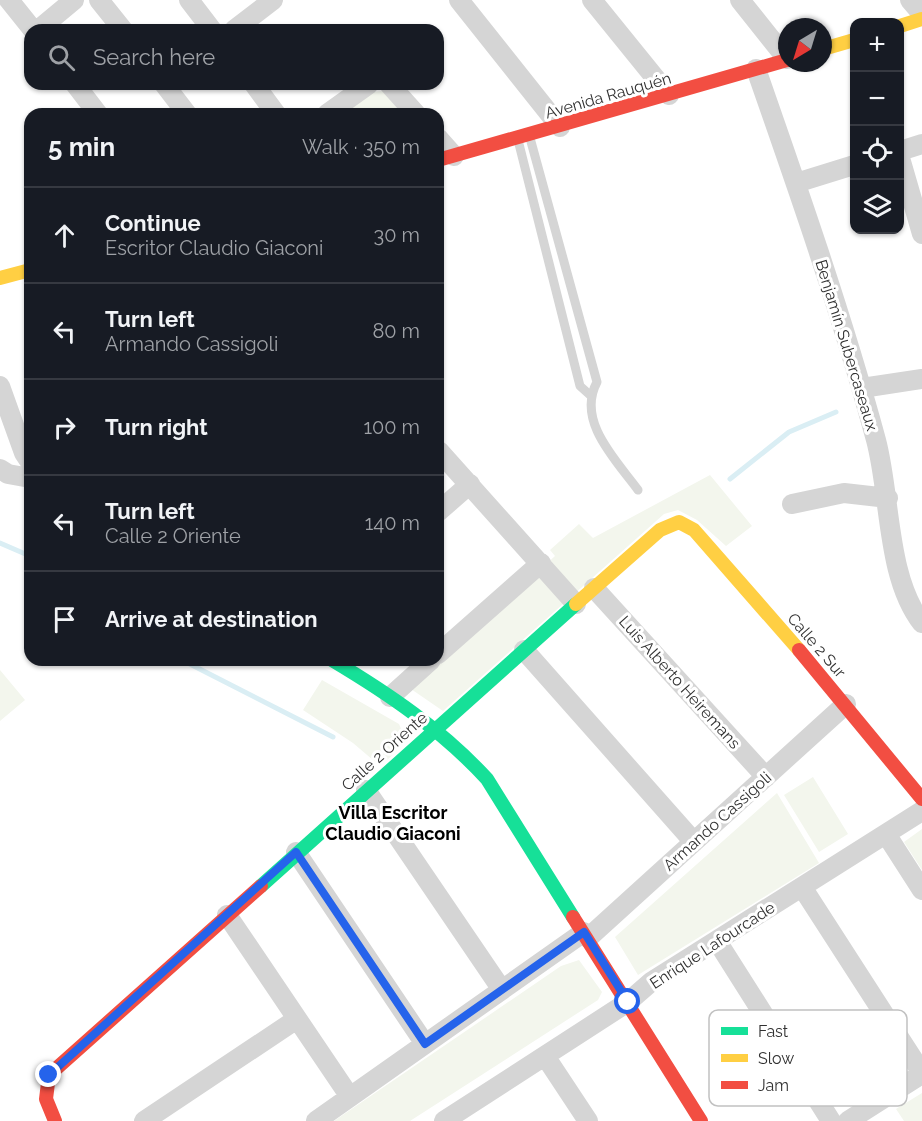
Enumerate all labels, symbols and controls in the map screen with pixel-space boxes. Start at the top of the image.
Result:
north arrow [778,18,832,72]
map controls [850,18,904,234]
button: + [850,18,904,72]
search box [24,24,444,90]
icon: search [45,41,78,74]
text: Search here [93,44,215,70]
street label: Avenida Rauquén [543,68,673,123]
button: − [850,72,904,126]
button: locate [850,126,904,180]
text: 5 min [48,132,115,162]
text: Walk · 350 m [302,135,420,159]
button: layers [850,180,904,234]
text: Continue [105,210,201,236]
icon: ahead [48,219,81,252]
text: 30 m [374,223,420,247]
text: Escritor Claudio Giaconi [105,236,323,260]
street label: Benjamín Subercaseaux [811,257,882,433]
text: Turn left [105,306,195,332]
icon: left [48,315,81,348]
text: 80 m [372,319,420,343]
text: Armando Cassigoli [105,332,278,356]
icon: right [48,411,81,444]
text: Turn right [105,414,208,440]
text: 100 m [363,415,420,439]
text: Turn left [105,498,195,524]
icon: left [48,507,81,540]
text: 140 m [365,511,420,535]
text: Calle 2 Oriente [105,524,241,548]
icon: arrive [48,603,81,636]
text: Arrive at destination [105,606,318,632]
street label: Calle 2 Sur [783,609,850,682]
street label: Luis Alberto Heiremans [615,612,744,753]
street label: Calle 2 Oriente [338,708,431,795]
street label: Armando Cassigoli [659,768,775,875]
district label: Villa Escritor Claudio Giaconi [325,802,461,844]
street label: Enrique Lafourcade [646,898,778,993]
route start [614,988,640,1014]
legend [709,1010,907,1106]
text: Fast [758,1022,789,1041]
text: Slow [758,1049,794,1068]
route end [35,1061,61,1087]
text: Jam [758,1076,789,1095]

